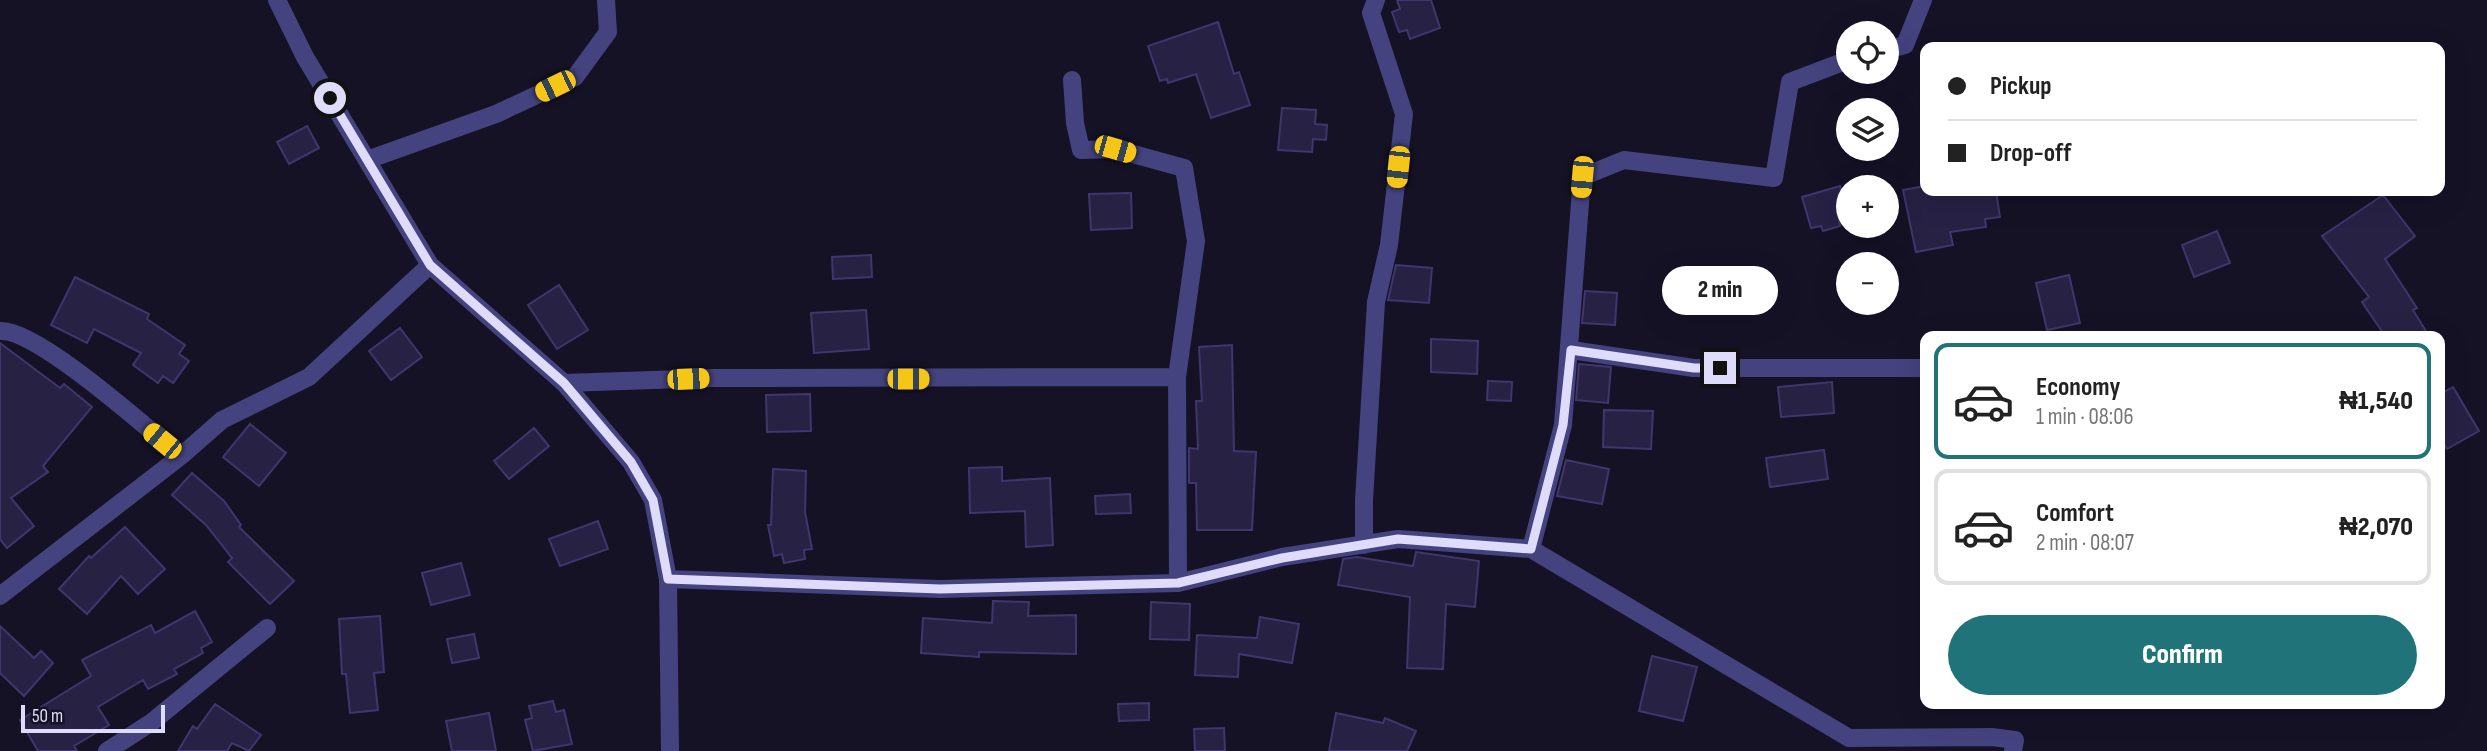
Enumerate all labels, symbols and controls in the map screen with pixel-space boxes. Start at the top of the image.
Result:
map controls [1836,21,1899,315]
button: locate [1836,21,1899,84]
car [532,67,579,105]
text: Pickup [1990,71,2052,102]
route start [314,82,346,114]
button: layers [1836,98,1899,161]
car [1092,133,1139,165]
text: Drop-off [1990,138,2071,169]
car [1386,145,1411,189]
car [1570,155,1595,199]
button: + [1836,175,1899,238]
button: − [1836,252,1899,315]
callout: 2 min [1662,266,1778,316]
text: 2 min [1698,276,1742,304]
route end [1704,352,1736,384]
car [667,368,710,390]
car [888,369,930,390]
icon: car [1952,370,2015,433]
text: Economy [2036,372,2120,403]
text: ₦1,540 [2339,386,2413,417]
text: 1 min · 08:06 [2036,403,2133,431]
car [140,420,185,462]
icon: car [1952,496,2015,559]
text: Comfort [2036,498,2114,529]
text: ₦2,070 [2339,512,2413,543]
text: 2 min · 08:07 [2036,529,2134,557]
button: Confirm [1948,615,2417,695]
scale bar [21,702,164,734]
text: 50 m [32,705,63,728]

